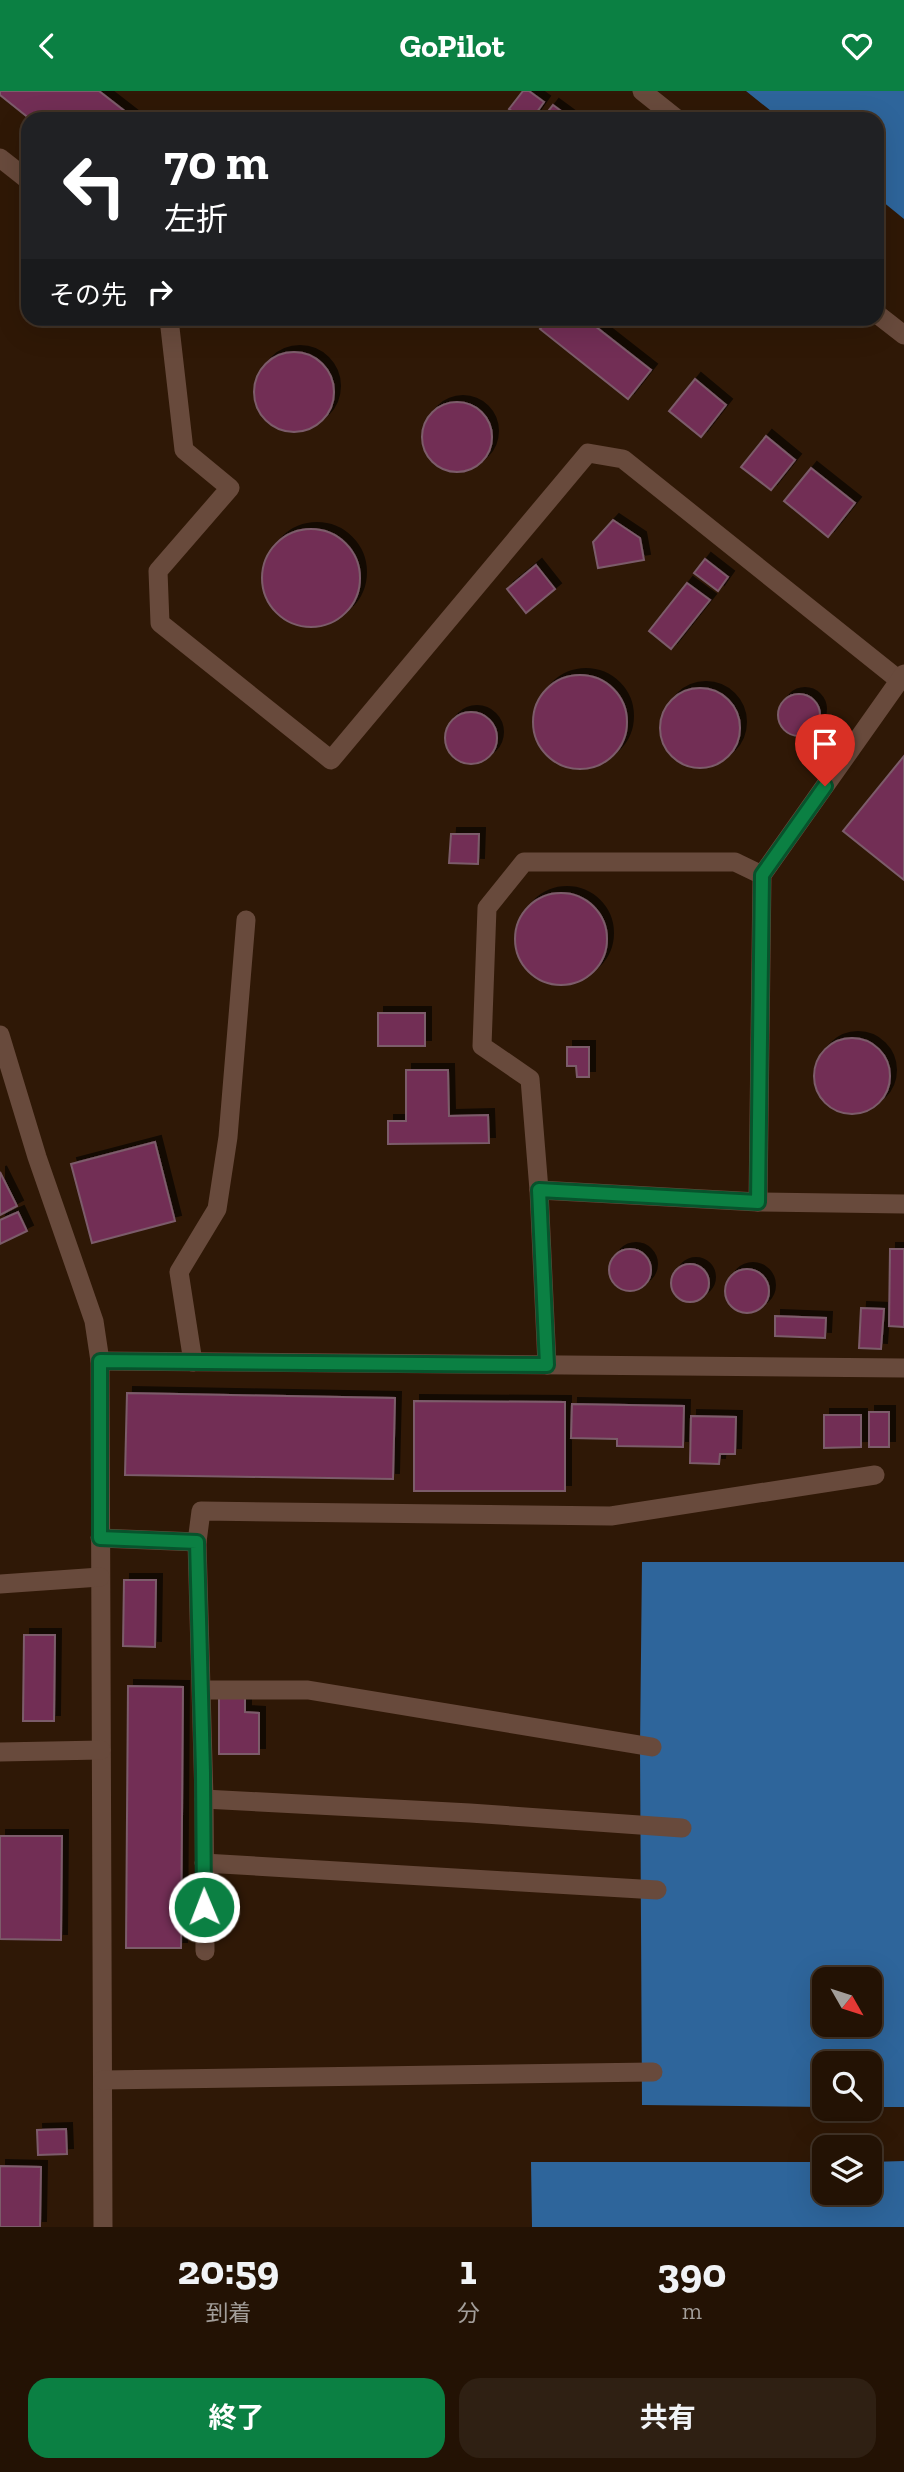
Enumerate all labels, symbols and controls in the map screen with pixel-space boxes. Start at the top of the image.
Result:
icon: back [28,27,66,65]
text: GoPilot [399,27,505,65]
icon: heart [838,27,876,65]
text: 70 m [164,133,269,192]
icon: left [49,140,140,231]
text: 左折 [164,200,228,238]
icon: right [141,273,179,311]
text: その先 [49,279,127,311]
pin [795,714,855,786]
icon: arrive [806,725,844,763]
position arrow [167,1870,241,1944]
north arrow [812,1967,882,2037]
map controls [812,1967,882,2205]
button: search [812,2051,882,2121]
button: layers [812,2135,882,2205]
text: 20:59 [178,2244,279,2295]
text: 1 [460,2244,477,2295]
text: 390 [657,2247,726,2298]
text: m [682,2297,702,2325]
text: 到着 [205,2299,251,2327]
text: 分 [457,2299,480,2327]
button: 終了 [28,2378,445,2458]
button: 共有 [459,2378,876,2458]

